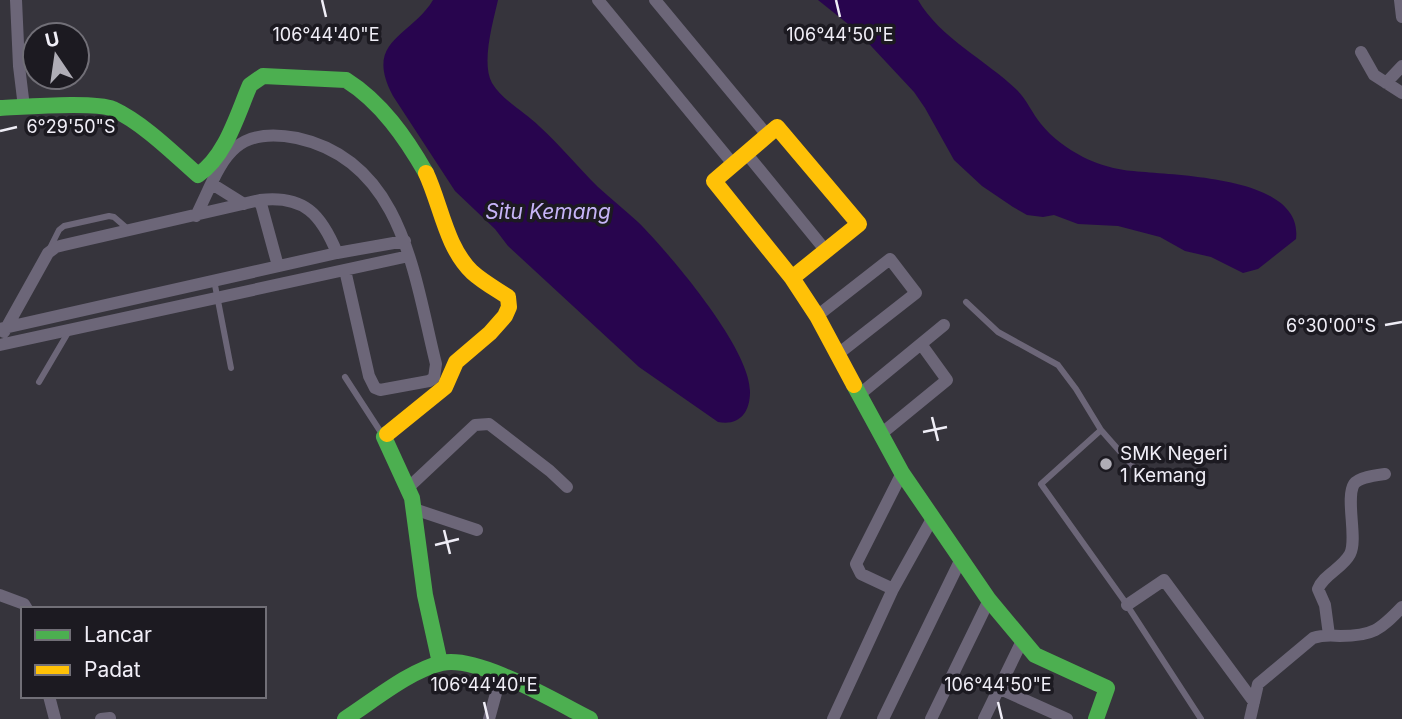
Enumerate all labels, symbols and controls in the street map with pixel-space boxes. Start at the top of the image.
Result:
north arrow [21,21,91,91]
text: 106°44'40"E [273,24,379,45]
text: 106°44'50"E [786,24,894,45]
text: U [43,27,62,53]
text: 6°29'50"S [26,116,116,137]
water label: Situ Kemang [485,199,611,224]
text: 6°30'00"S [1286,315,1376,336]
place label: SMK Negeri 1 Kemang [1120,442,1228,487]
marker: SMK Negeri 1 Kemang [1098,456,1114,472]
legend [21,607,266,698]
text: Lancar [84,622,152,647]
text: Padat [84,657,141,682]
text: 106°44'40"E [431,674,537,695]
text: 106°44'50"E [944,674,1052,695]

